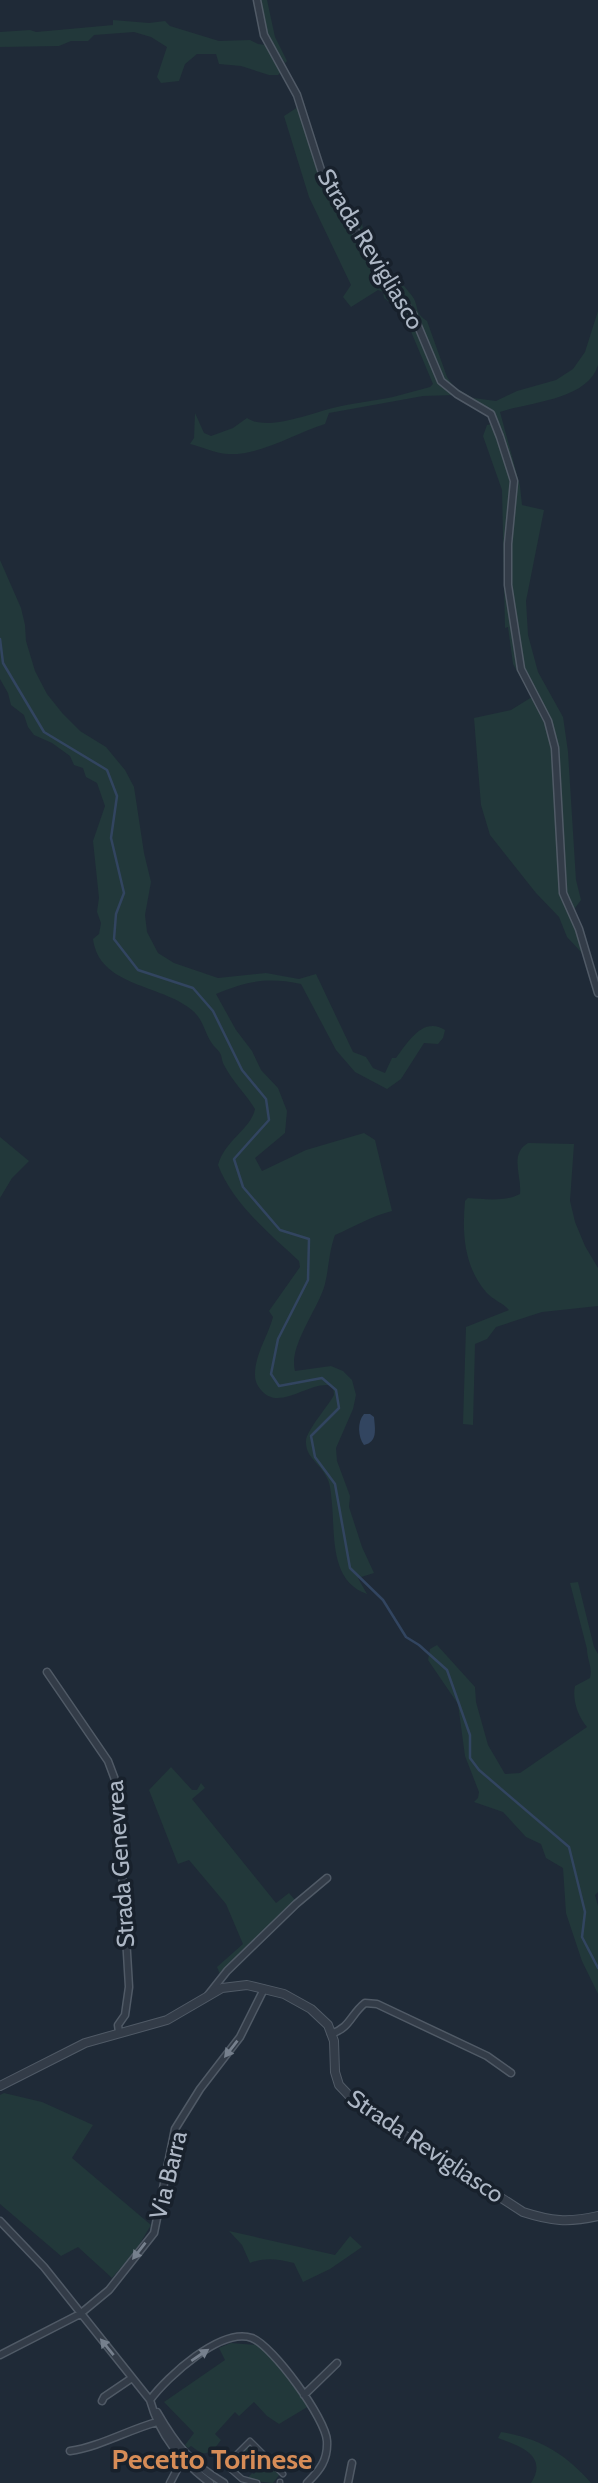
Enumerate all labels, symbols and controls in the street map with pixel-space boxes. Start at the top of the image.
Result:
street label: Strada Revigliasco [312,163,430,335]
street label: Strada Genevrea [100,1779,140,1949]
one-way arrow [224,2039,239,2057]
street label: Strada Revigliasco [342,2083,510,2209]
street label: Via Barra [143,2127,193,2222]
one-way arrow [133,2242,147,2260]
one-way arrow [100,2339,115,2356]
one-way arrow [191,2349,210,2362]
district label: Pecetto Torinese [112,2442,312,2476]

